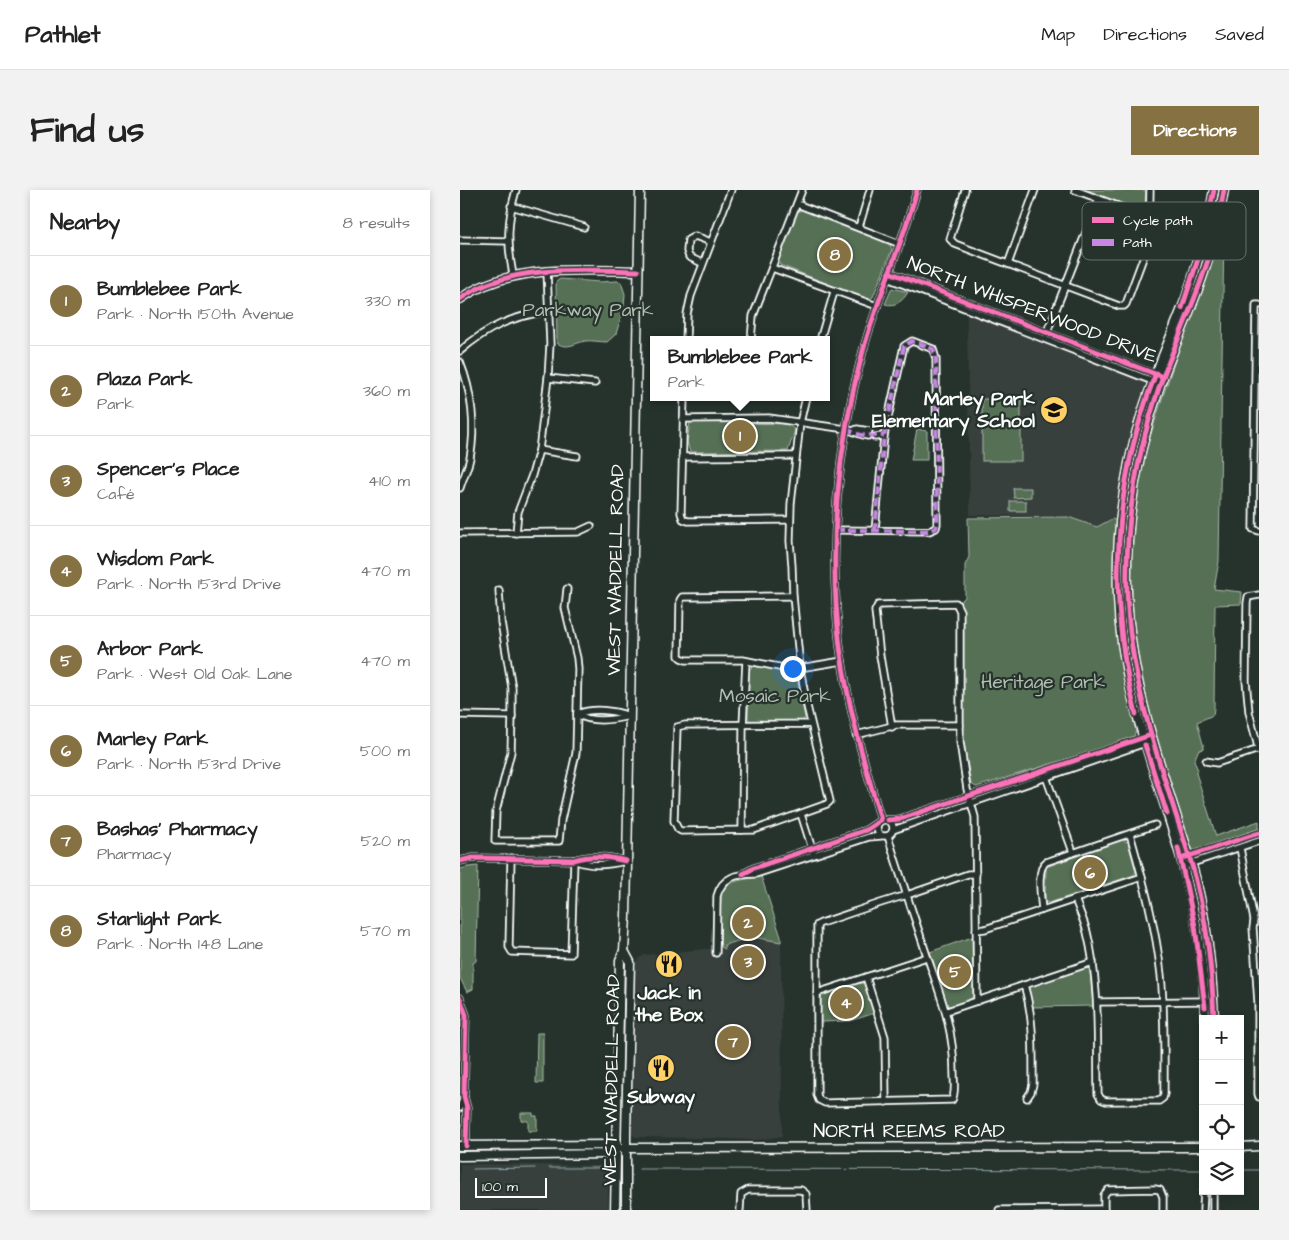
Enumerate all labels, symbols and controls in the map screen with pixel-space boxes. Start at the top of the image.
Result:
text: Pathlet [25,18,101,52]
text: Map [1041,22,1075,47]
text: Directions [1103,22,1187,47]
text: Saved [1215,22,1264,47]
text: Find us [30,106,144,155]
button: Directions [1131,106,1259,155]
legend [1082,202,1246,260]
text: Nearby [50,208,120,237]
text: Cycle path [1123,211,1192,231]
text: 8 results [343,212,410,234]
text: Path [1123,233,1152,253]
pin: 8 [819,236,851,274]
street label: NORTH WHISPERWOOD DRIVE [903,250,1161,370]
text: Bumblebee Park [97,276,242,303]
text: 1 [65,290,67,312]
text: 330 m [365,290,410,312]
park label: Parkway Park [523,297,654,325]
text: Park · North 150th Avenue [97,303,294,325]
popup [650,336,830,401]
text: Bumblebee Park [668,344,812,371]
text: Plaza Park [97,366,192,393]
text: Park [668,371,705,393]
text: 2 [61,380,71,402]
text: 360 m [363,380,410,402]
place label: Marley Park Elementary School [872,386,1035,436]
text: Park [97,393,134,415]
school or university icon: Marley Park Elementary School [1039,395,1069,425]
pin: 1 [724,417,756,455]
text: Spencer's Place [97,456,240,483]
street label: WEST WADDELL ROAD [601,464,631,676]
text: 3 [62,470,70,492]
text: 410 m [368,470,410,492]
text: Café [97,483,135,505]
text: Wisdom Park [97,546,214,573]
text: 4 [61,560,71,582]
text: 470 m [360,560,410,582]
text: Park · North 153rd Drive [97,573,281,595]
text: Arbor Park [97,636,203,663]
text: 5 [60,650,72,672]
text: 470 m [360,650,410,672]
your location [780,656,806,682]
text: Park · West Old Oak Lane [97,663,292,685]
park label: Heritage Park [981,669,1105,697]
park label: Mosaic Park [719,683,831,710]
text: Marley Park [97,726,208,753]
text: 6 [61,740,71,762]
text: 500 m [360,740,410,762]
text: Park · North 153rd Drive [97,753,281,775]
text: Bashas' Pharmacy [97,816,258,843]
text: 7 [61,830,71,852]
text: 520 m [361,830,410,852]
text: Pharmacy [97,843,172,865]
pin: 6 [1074,854,1106,892]
pin: 2 [732,904,764,942]
text: Starlight Park [97,906,221,933]
text: 8 [61,920,71,942]
text: 570 m [360,920,410,942]
text: Park · North 148 Lane [97,933,263,955]
pin: 3 [732,943,764,981]
restaurant icon: Jack in the Box [654,949,684,979]
pin: 5 [939,953,971,991]
street label: WEST WADDELL ROAD [597,974,627,1186]
place label: Jack in the Box [634,980,704,1029]
pin: 4 [830,984,862,1022]
map controls [1199,1015,1244,1195]
button: + [1199,1015,1244,1060]
pin: 7 [717,1023,749,1061]
restaurant icon: Subway [646,1053,676,1083]
button: − [1199,1060,1244,1105]
place label: Subway [626,1084,696,1112]
button: locate [1199,1105,1244,1150]
street label: NORTH REEMS ROAD [813,1118,1005,1145]
button: layers [1199,1150,1244,1195]
scale bar [475,1175,548,1198]
text: 100 m [482,1177,518,1197]

